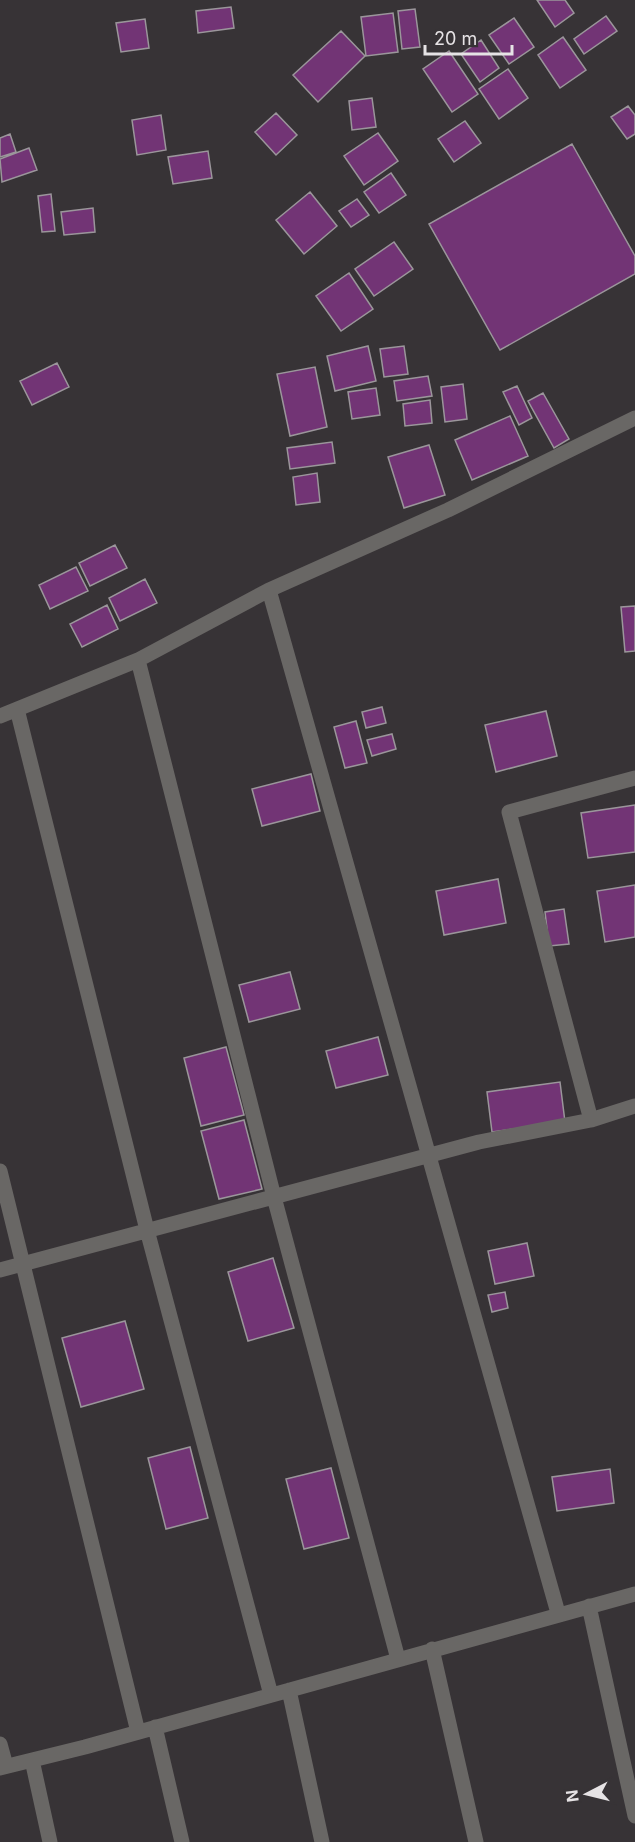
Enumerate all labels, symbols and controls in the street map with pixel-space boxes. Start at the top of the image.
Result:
scale bar [425,18,512,56]
text: 20 m [434,28,477,49]
north arrow [557,1764,617,1824]
text: N [561,1789,583,1803]

